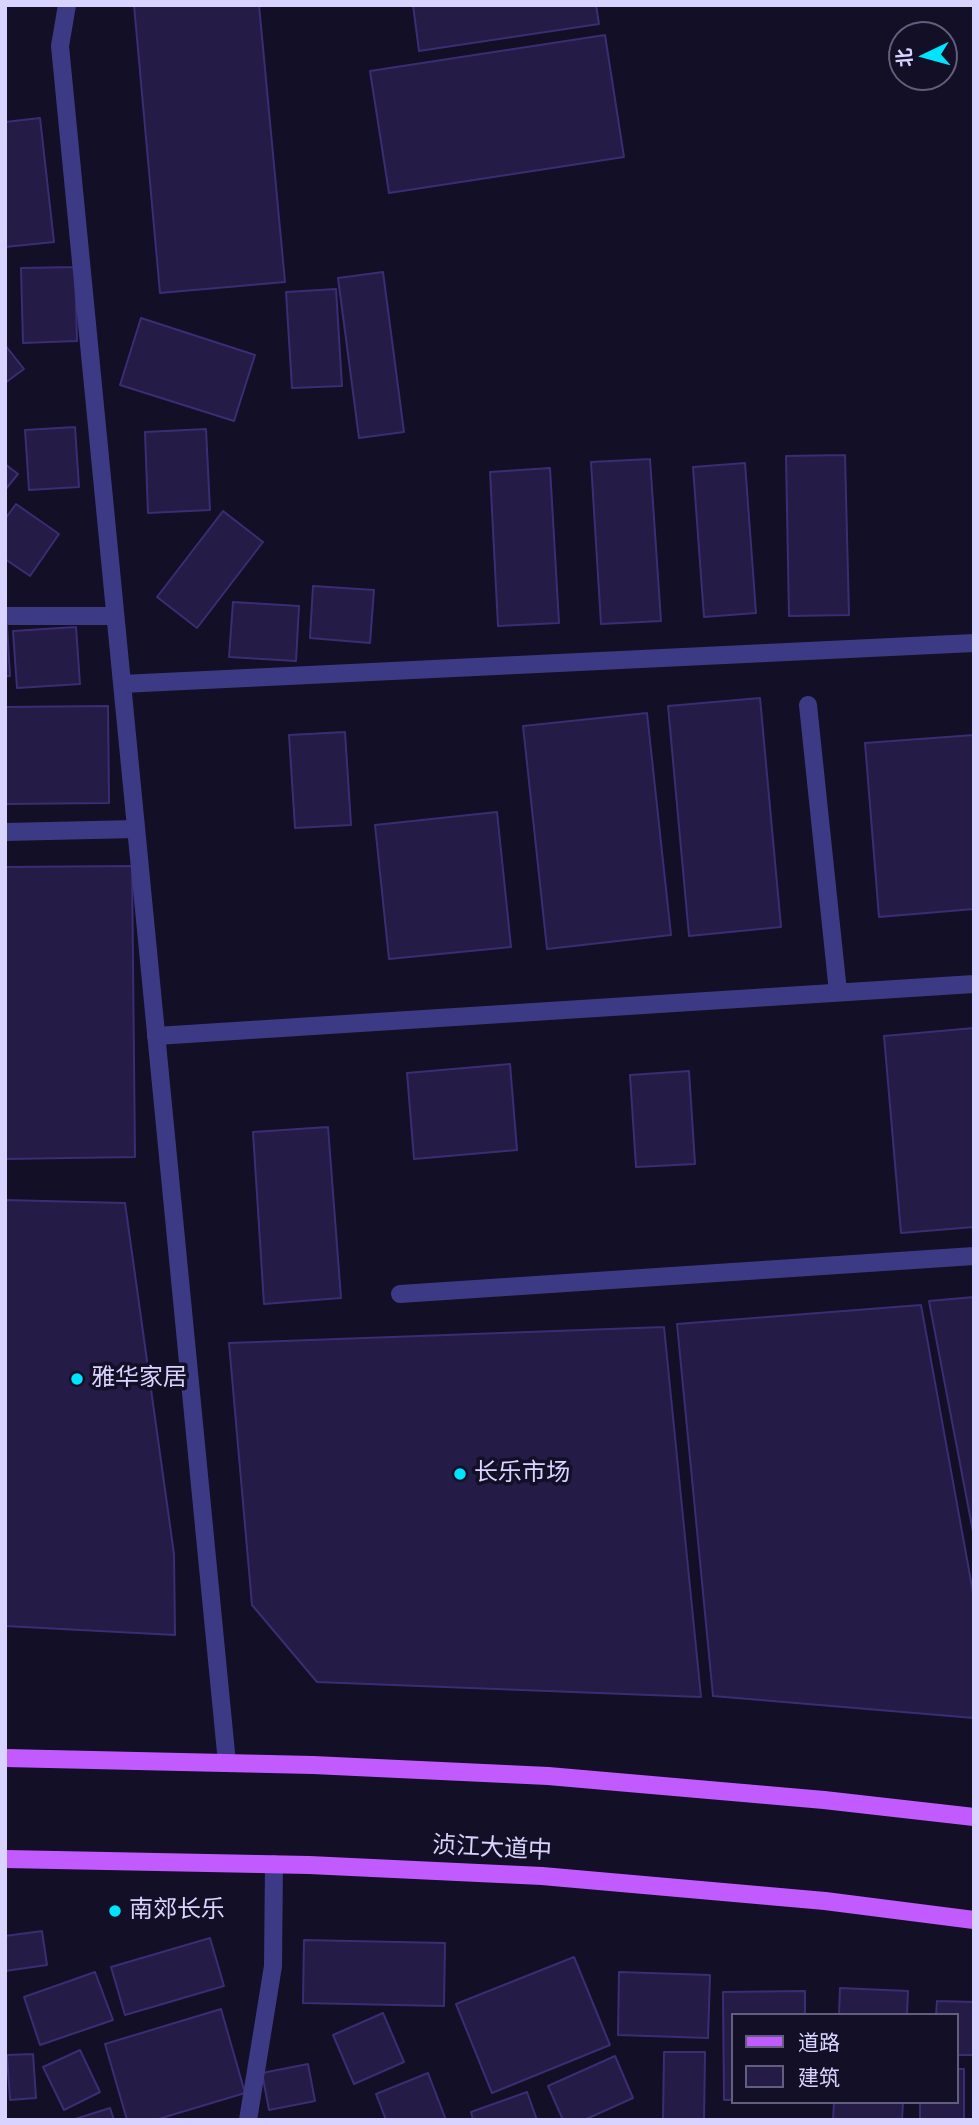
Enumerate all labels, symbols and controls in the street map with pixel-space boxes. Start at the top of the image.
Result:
north arrow [888,21,958,91]
text: 北 [890,47,918,68]
place label: 雅华家居 [91,1365,187,1393]
marker: 雅华家居 [69,1371,85,1387]
place label: 长乐市场 [474,1460,570,1488]
marker: 长乐市场 [452,1466,468,1482]
street label: 浈江大道中 [431,1831,553,1867]
place label: 南郊长乐 [129,1897,225,1925]
marker: 南郊长乐 [107,1903,123,1919]
legend [730,2013,958,2104]
text: 道路 [798,2028,840,2057]
text: 建筑 [798,2063,840,2092]

